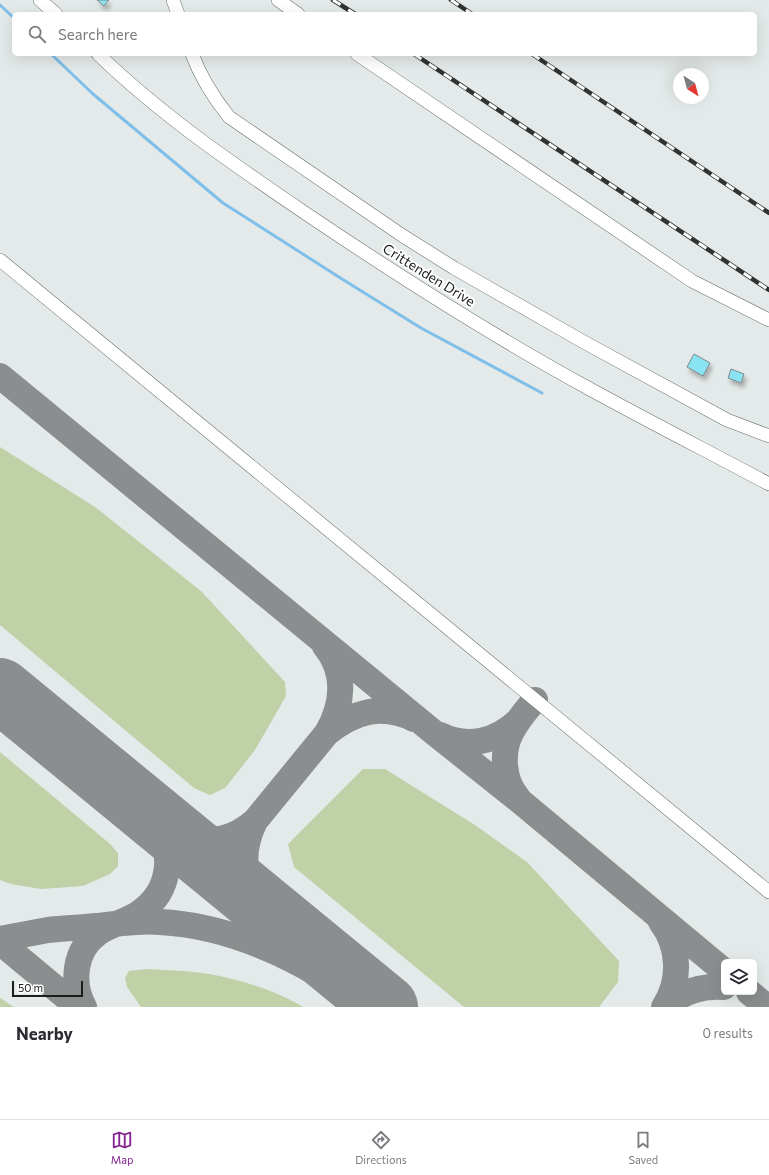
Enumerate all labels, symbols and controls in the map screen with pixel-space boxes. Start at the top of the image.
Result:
search box [12,12,757,56]
icon: search [26,23,48,45]
text: Search here [58,25,137,43]
north arrow [673,68,709,104]
street label: Crittenden Drive [380,239,479,310]
map controls [721,959,757,995]
button: layers [721,959,757,995]
scale bar [12,979,83,998]
text: 50 m [18,981,43,994]
text: Nearby [16,1023,73,1044]
text: 0 results [702,1025,753,1041]
tab: Map [111,1129,134,1166]
tab: Directions [355,1129,407,1166]
tab: Saved [628,1129,658,1166]

